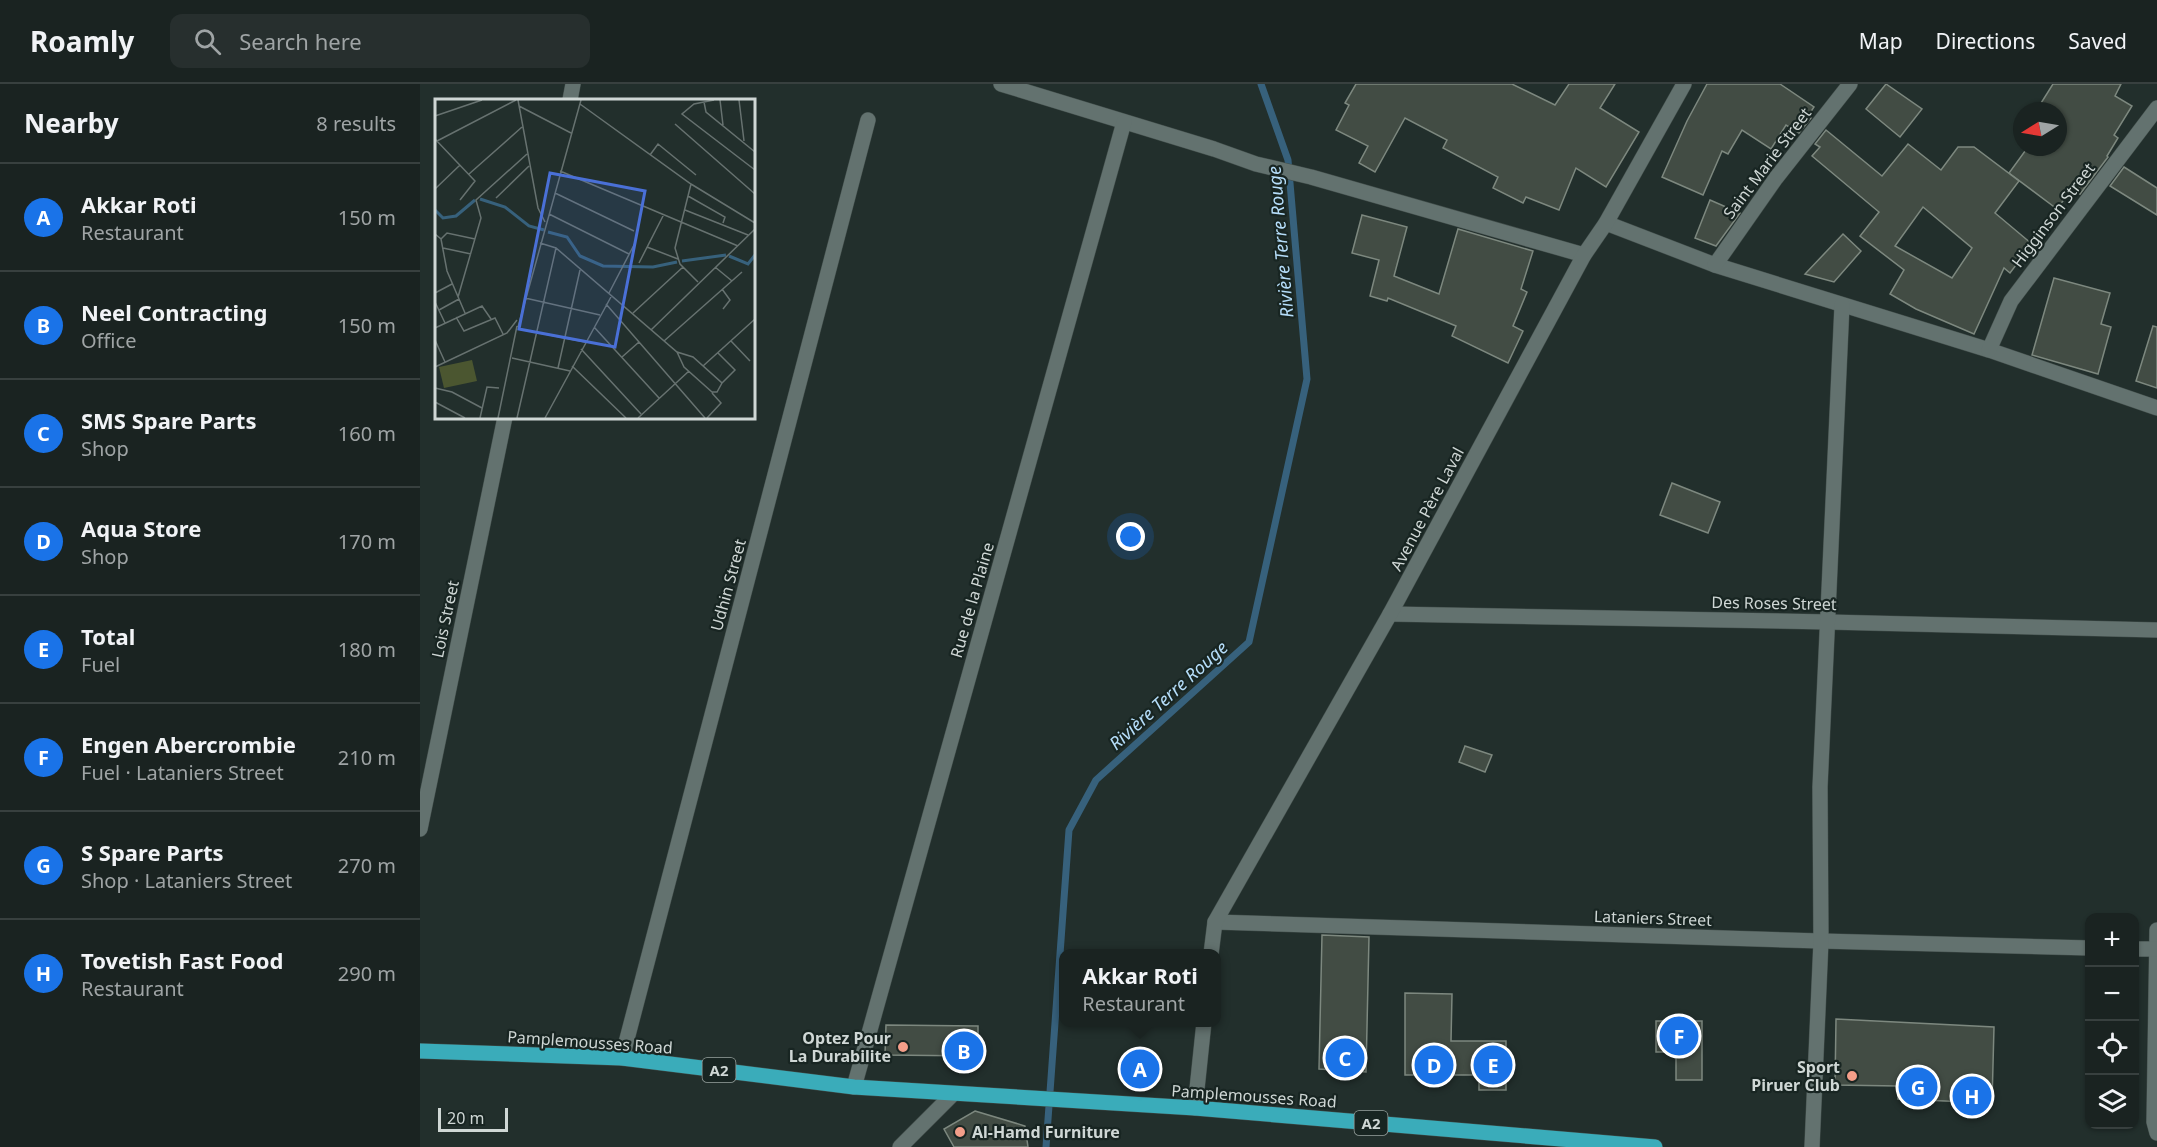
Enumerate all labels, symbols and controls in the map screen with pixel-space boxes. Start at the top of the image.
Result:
search box [170,14,590,68]
text: Roamly [30,22,134,60]
icon: search [191,25,224,58]
text: Search here [239,26,362,56]
text: Map [1859,27,1903,55]
text: Directions [1936,27,2035,55]
text: Saved [2068,27,2127,55]
inset map [435,99,754,418]
north arrow [2013,102,2067,156]
street label: Saint Marie Street [1718,103,1816,223]
text: Nearby [24,105,119,141]
text: 8 results [316,110,396,137]
street label: Higginson Street [2006,158,2100,272]
water label: Rivière Terre Rouge [1261,165,1299,319]
text: Akkar Roti [81,189,197,219]
text: A [37,204,50,231]
text: 150 m [338,204,396,231]
text: Restaurant [81,219,184,246]
text: Neel Contracting [81,297,267,327]
text: B [37,312,50,339]
text: 150 m [338,312,396,339]
text: Office [81,327,136,354]
text: SMS Spare Parts [81,405,256,435]
text: C [37,420,50,447]
text: 160 m [338,420,396,447]
text: Shop [81,435,129,462]
street label: Avenue Père Laval [1385,443,1469,575]
text: Aqua Store [81,513,201,543]
your location [1116,522,1145,551]
text: D [36,528,51,555]
text: 170 m [338,528,396,555]
street label: Udhin Street [705,536,751,633]
street label: Rue de la Plaine [945,540,999,660]
text: Shop [81,543,129,570]
street label: Lois Street [426,578,464,660]
street label: Des Roses Street [1711,591,1837,615]
text: Total [81,621,135,651]
water label: Rivière Terre Rouge [1103,635,1233,755]
text: E [38,636,49,663]
text: 180 m [338,636,396,663]
text: Fuel [81,651,120,678]
text: Engen Abercrombie [81,729,296,759]
text: F [38,744,49,771]
text: 210 m [338,744,396,771]
text: Fuel · Lataniers Street [81,759,284,786]
text: S Spare Parts [81,837,224,867]
text: G [36,852,51,879]
text: 270 m [338,852,396,879]
text: Shop · Lataniers Street [81,867,292,894]
street label: Lataniers Street [1594,905,1713,931]
map controls [2085,913,2139,1129]
button: + [2085,913,2139,967]
text: Tovetish Fast Food [81,945,283,975]
popup [1059,949,1221,1027]
text: H [36,960,51,987]
text: 290 m [338,960,396,987]
text: Akkar Roti [1082,960,1198,990]
button: − [2085,967,2139,1021]
text: Restaurant [81,975,184,1002]
text: Restaurant [1082,990,1185,1017]
pin: F [1660,1014,1698,1058]
button: locate [2085,1021,2139,1075]
street label: Pamplemousses Road [507,1025,673,1059]
place label: Optez Pour La Durabilite [789,1027,891,1067]
pin: B [944,1028,984,1074]
pin: C [1326,1036,1364,1080]
marker: Optez Pour La Durabilite [896,1040,910,1054]
pin: D [1414,1042,1454,1088]
pin: E [1474,1042,1512,1088]
pin: A [1120,1046,1160,1092]
place label: Sport Piruer Club [1751,1056,1840,1096]
road number: A2 [702,1058,736,1082]
pin: G [1898,1064,1938,1110]
marker: Sport Piruer Club [1845,1069,1859,1083]
pin: H [1952,1074,1992,1118]
button: layers [2085,1075,2139,1129]
street label: Pamplemousses Road [1171,1079,1337,1113]
scale bar [438,1105,508,1132]
text: 20 m [447,1107,484,1129]
road number: A2 [1354,1111,1388,1135]
place label: Al-Hamd Furniture [972,1121,1120,1143]
marker: Al-Hamd Furniture [953,1125,967,1139]

